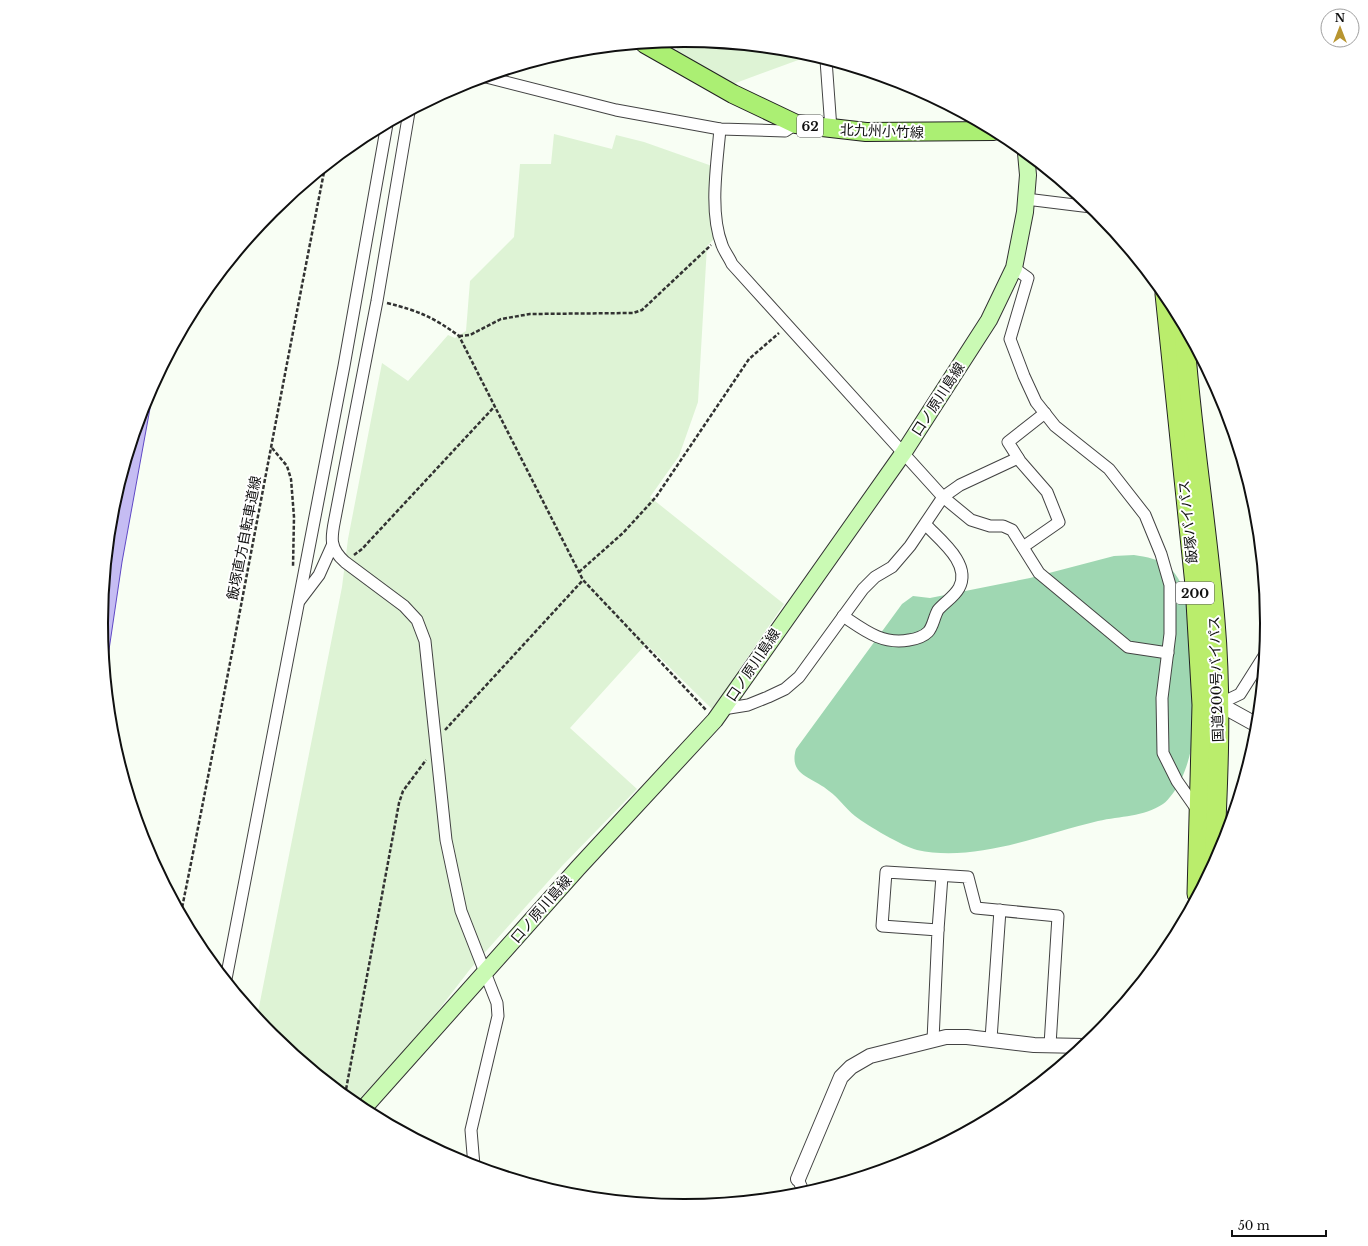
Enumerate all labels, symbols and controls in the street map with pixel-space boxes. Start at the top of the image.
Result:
north arrow [1320,8,1360,48]
text: N [1335,11,1346,25]
road number: 62 [797,115,823,137]
street label: 北九州小竹線 [840,121,924,141]
street label: 口ノ原川島線 [908,359,968,439]
street label: 飯塚直方自転車道線 [223,474,265,602]
street label: 飯塚バイパス [1175,479,1201,565]
road number: 200 [1176,582,1214,604]
street label: 国道200号バイパス [1205,616,1227,742]
street label: 口ノ原川島線 [722,625,784,705]
street label: 口ノ原川島線 [507,871,575,947]
scale bar [1232,1212,1326,1238]
text: 50 m [1238,1218,1270,1233]

